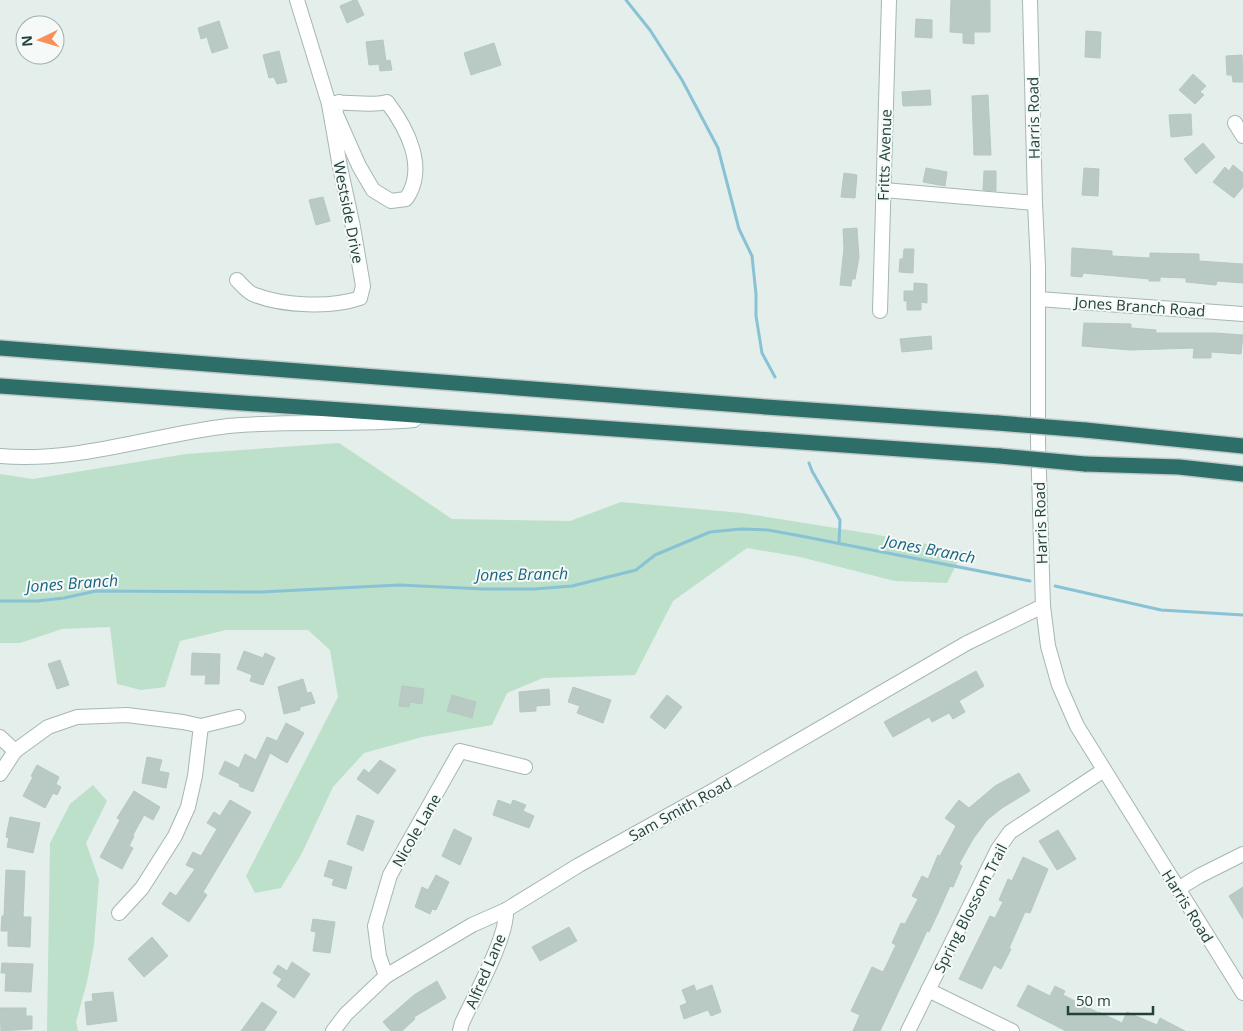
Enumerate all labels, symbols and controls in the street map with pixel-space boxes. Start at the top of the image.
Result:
north arrow [15,15,65,65]
text: N [17,35,37,48]
street label: Harris Road [1022,77,1044,159]
street label: Fritts Avenue [872,109,896,201]
street label: Westside Drive [329,159,369,265]
street label: Jones Branch Road [1072,291,1206,321]
street label: Harris Road [1029,482,1051,564]
water label: Jones Branch [880,529,977,569]
water label: Jones Branch [473,562,568,586]
water label: Jones Branch [22,569,119,597]
street label: Sam Smith Road [625,773,735,845]
street label: Nicole Lane [387,790,445,870]
street label: Spring Blossom Trail [929,840,1011,976]
street label: Harris Road [1158,866,1218,946]
street label: Alfred Lane [460,930,510,1012]
scale bar [1068,984,1153,1016]
text: 50 m [1076,990,1111,1010]

